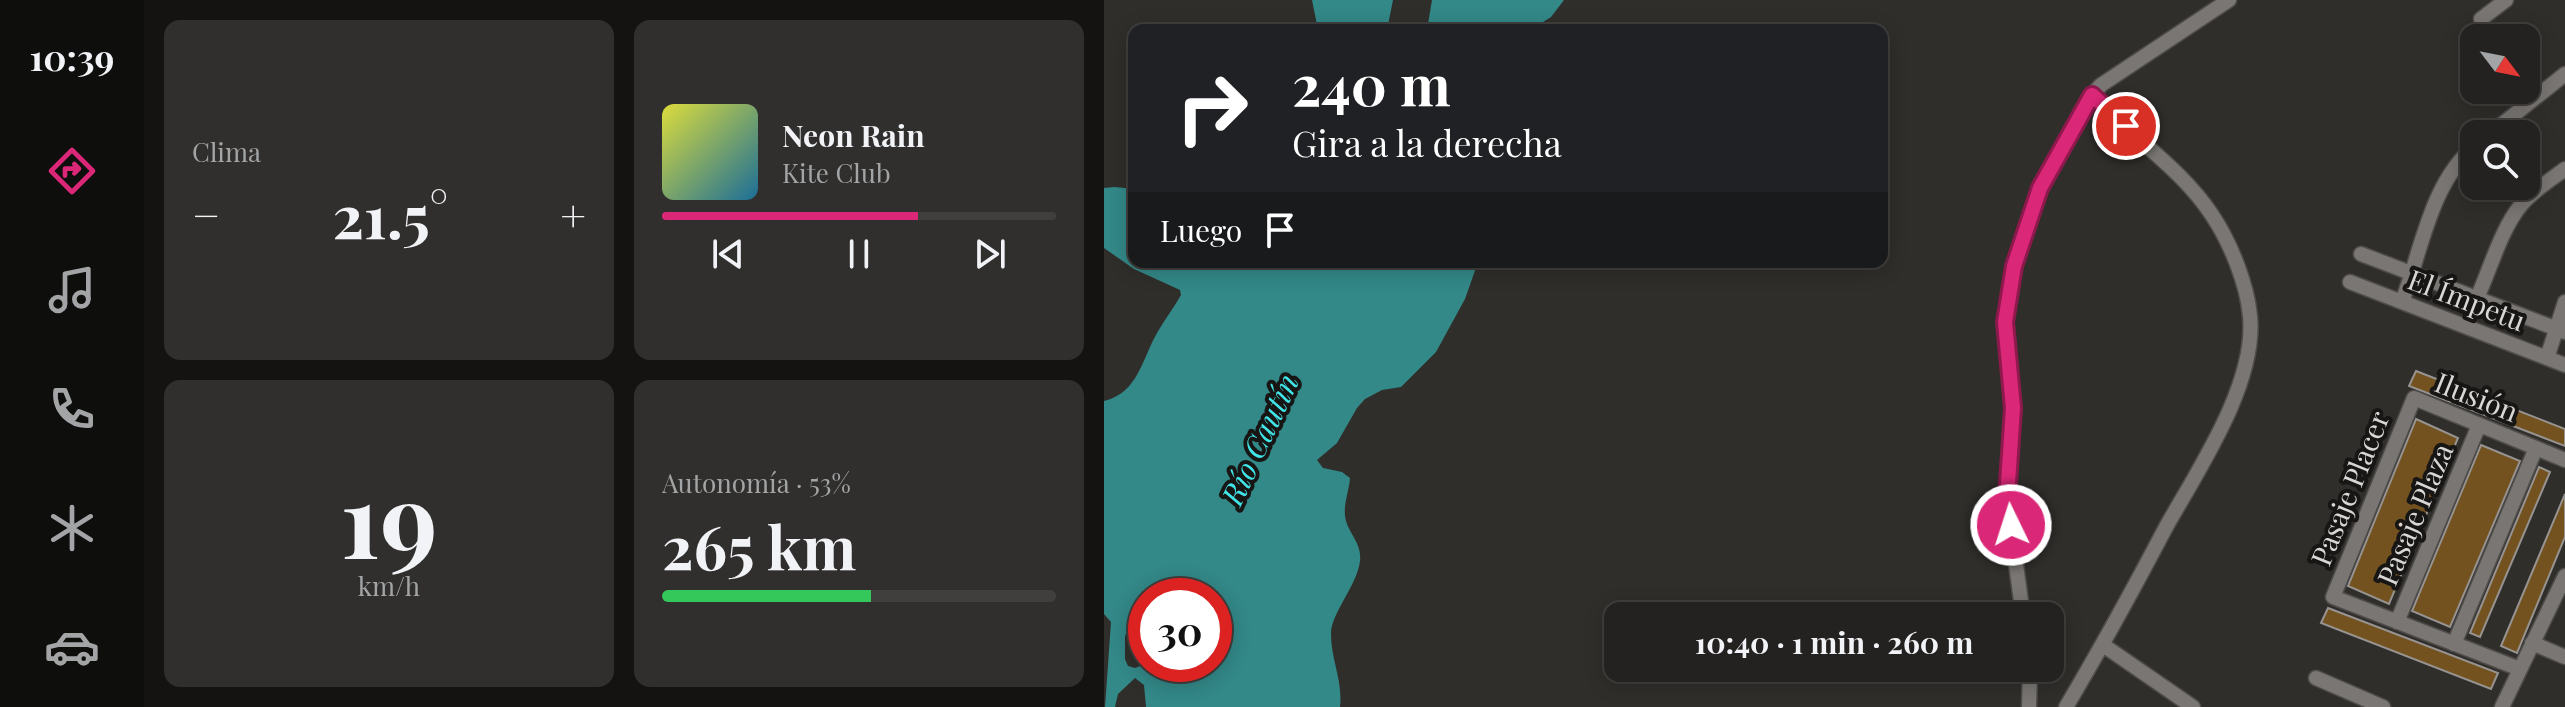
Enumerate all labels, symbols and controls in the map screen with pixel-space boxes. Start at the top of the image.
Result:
north arrow [2460,24,2540,104]
map controls [2460,24,2540,200]
text: 10:39 [30,32,114,80]
text: 240 m [1292,46,1451,121]
icon: right [1160,56,1264,160]
pin [2092,92,2160,160]
icon: arrive [2104,104,2148,148]
text: Neon Rain [782,115,925,155]
text: Gira a la derecha [1292,118,1562,166]
button: search [2460,120,2540,200]
text: Clima [192,134,261,169]
icon: directions [44,143,100,199]
text: Kite Club [782,155,891,190]
text: 21.5° [332,174,448,254]
text: − [192,184,220,243]
text: + [560,184,586,243]
icon: arrive [1258,208,1302,252]
text: Luego [1160,210,1242,250]
icon: previous [706,232,750,276]
icon: pause [837,232,881,276]
icon: next [968,232,1012,276]
street label: El Ímpetu [2403,260,2531,338]
icon: music [44,262,100,318]
street label: Ilusión [2430,363,2524,429]
water label: Río Cautín [1211,367,1307,512]
icon: phone [44,381,100,437]
street label: Pasaje Placer [2301,405,2397,571]
street label: Pasaje Plaza [2368,437,2460,591]
text: 19 [340,446,438,585]
text: Autonomía · 53% [662,465,851,500]
position arrow [1969,483,2053,567]
icon: climate [44,500,100,556]
text: 265 km [662,505,856,585]
text: km/h [358,568,420,603]
speed limit sign: 30 [1128,578,1232,682]
icon: car [44,619,100,675]
text: 10:40 · 1 min · 260 m [1695,622,1973,662]

